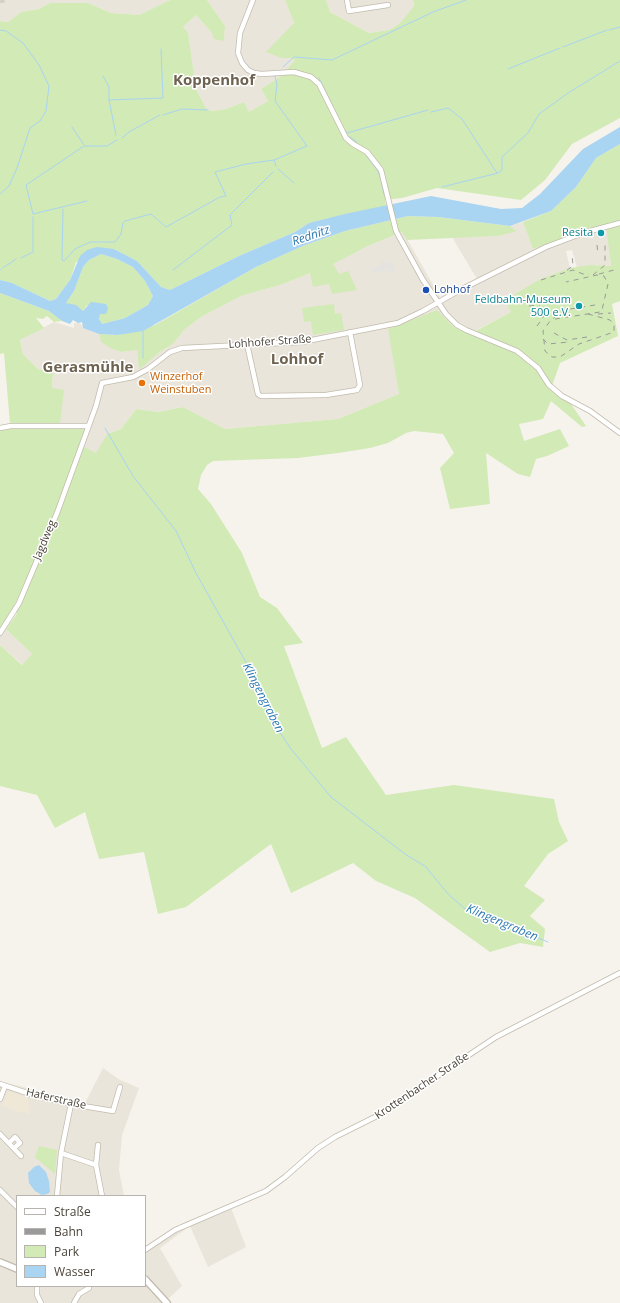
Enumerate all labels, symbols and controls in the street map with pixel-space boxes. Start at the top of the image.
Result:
district label: Koppenhof [173,72,255,90]
water label: Rednitz [290,223,332,249]
place label: Resita [562,226,593,240]
marker: Resita [596,228,606,238]
place label: Lohhof [434,283,470,297]
marker: Lohhof [421,285,431,295]
place label: Feldbahn-Museum 500 e.V. [475,293,571,319]
marker: Feldbahn-Museum 500 e.V. [574,301,584,311]
street label: Lohhofer Straße [228,333,312,351]
district label: Lohhof [271,351,323,369]
district label: Gerasmühle [43,359,133,377]
place label: Winzerhof Weinstuben [150,370,211,396]
marker: Winzerhof Weinstuben [137,378,147,388]
street label: Jagdweg [31,518,59,562]
water label: Klingengraben [239,661,287,735]
water label: Klingengraben [464,901,540,945]
street label: Krottenbacher Straße [372,1050,472,1122]
street label: Haferstraße [25,1086,87,1112]
legend [16,1195,146,1287]
text: Straße [54,1203,91,1220]
text: Bahn [54,1223,83,1240]
text: Park [54,1243,79,1260]
text: Wasser [54,1263,95,1280]

